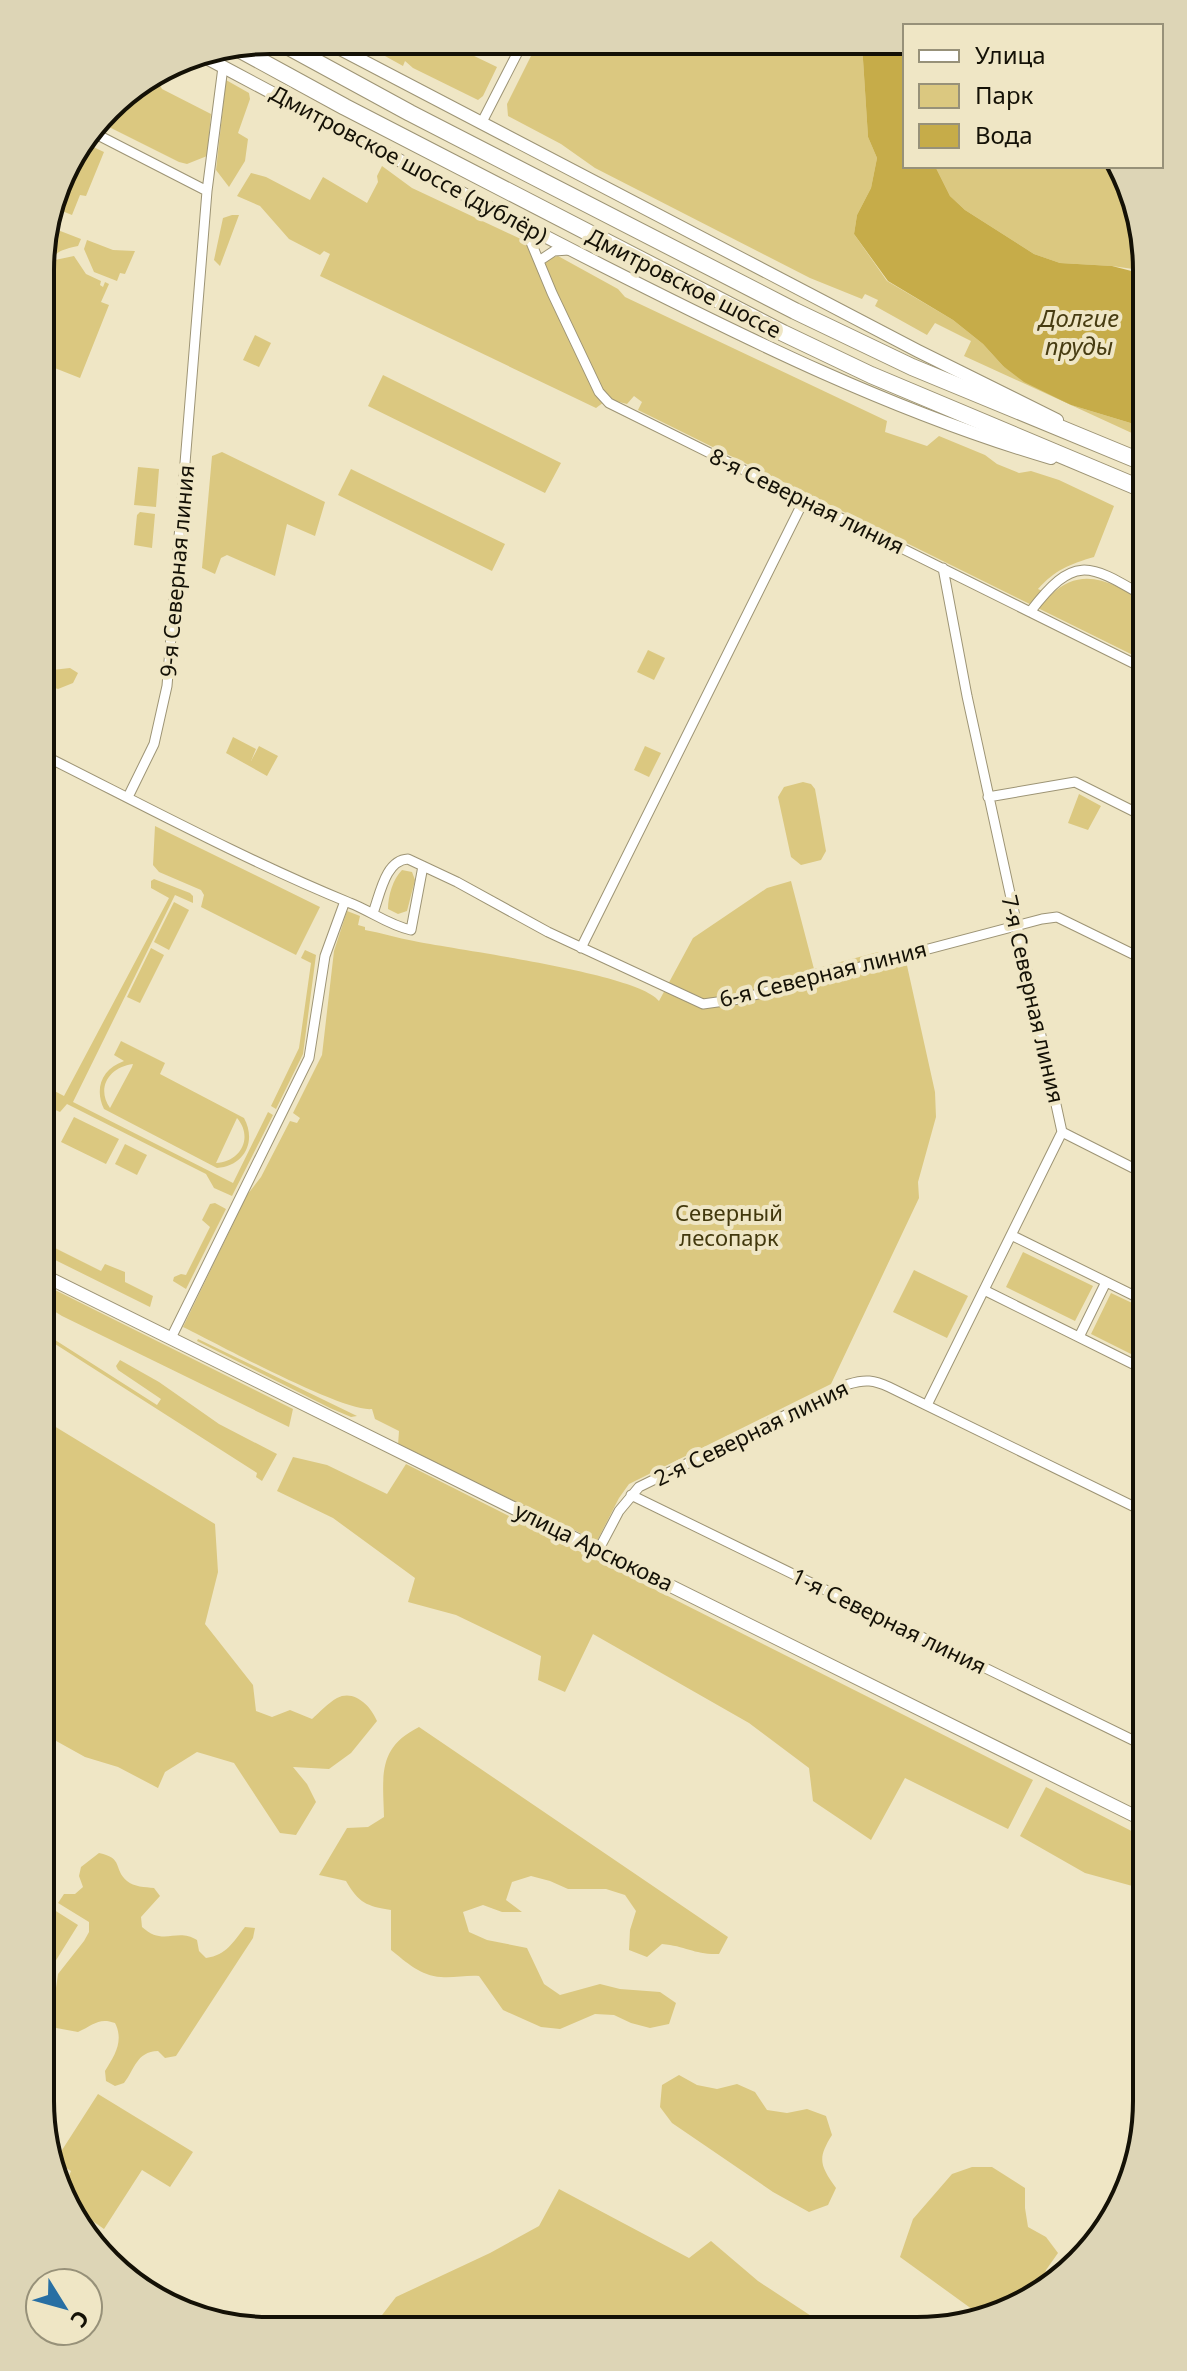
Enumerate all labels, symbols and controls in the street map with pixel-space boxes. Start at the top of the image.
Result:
legend [903,24,1163,168]
text: Улица [975,38,1046,71]
street label: Дмитровское шоссе (дублёр) [266,77,553,249]
text: Парк [975,78,1034,111]
text: Вода [975,118,1033,151]
street label: Дмитровское шоссе [582,220,787,344]
water label: Долгие пруды [1036,301,1119,362]
street label: 8-я Северная линия [705,440,910,560]
street label: 9-я Северная линия [152,464,200,678]
street label: 7-я Северная линия [995,892,1073,1106]
street label: 6-я Северная линия [716,933,930,1013]
park label: Северный лесопарк [675,1197,783,1252]
street label: 2-я Северная линия [648,1372,853,1492]
street label: улица Арсюкова [510,1495,679,1597]
street label: 1-я Северная линия [787,1560,992,1680]
north arrow [24,2267,104,2347]
text: С [65,2305,97,2334]

